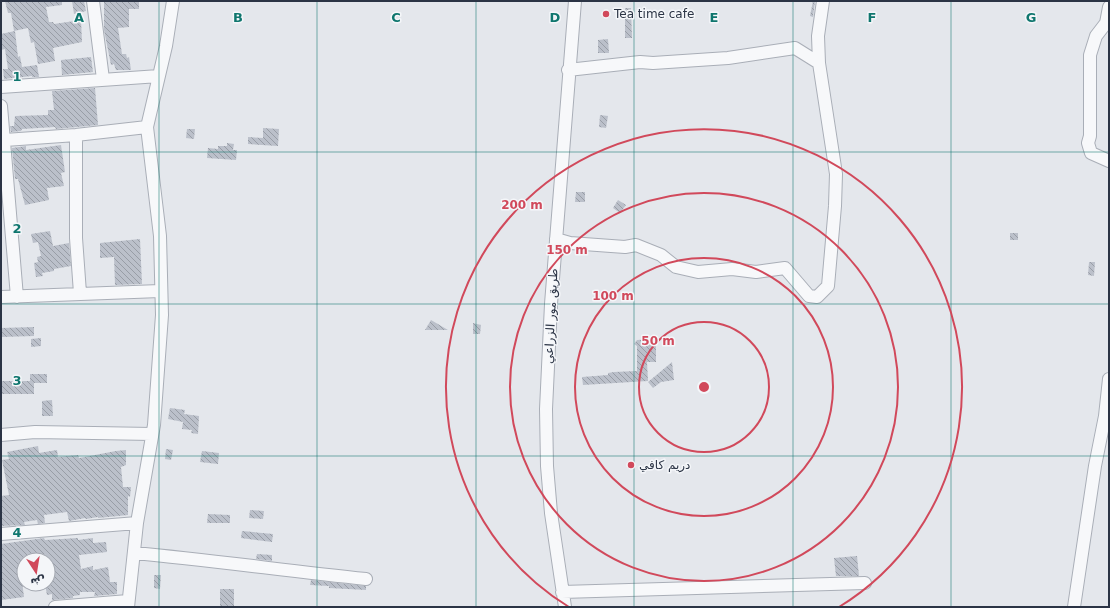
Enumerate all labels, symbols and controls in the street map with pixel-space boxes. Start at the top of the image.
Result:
place label: Tea time cafe [613,7,694,21]
marker: Tea time cafe [601,9,611,19]
text: A [74,10,84,25]
text: B [233,10,243,25]
text: C [391,10,401,25]
text: D [550,10,561,25]
text: E [710,10,718,25]
text: F [868,10,876,25]
text: G [1026,10,1036,25]
text: 1 [12,69,22,84]
text: 200 m [501,198,543,212]
text: 2 [12,221,22,236]
text: 150 m [546,243,588,257]
street label: طريق مور الزراعي [542,268,561,364]
text: 100 m [592,289,634,303]
text: 50 m [641,334,675,348]
text: 3 [12,373,22,388]
centre of rings [697,380,711,394]
place label: دريم كافي [639,458,690,473]
marker: دريم كافي [626,460,636,470]
text: 4 [12,525,22,540]
north arrow [16,552,56,592]
text: ش [29,573,47,589]

